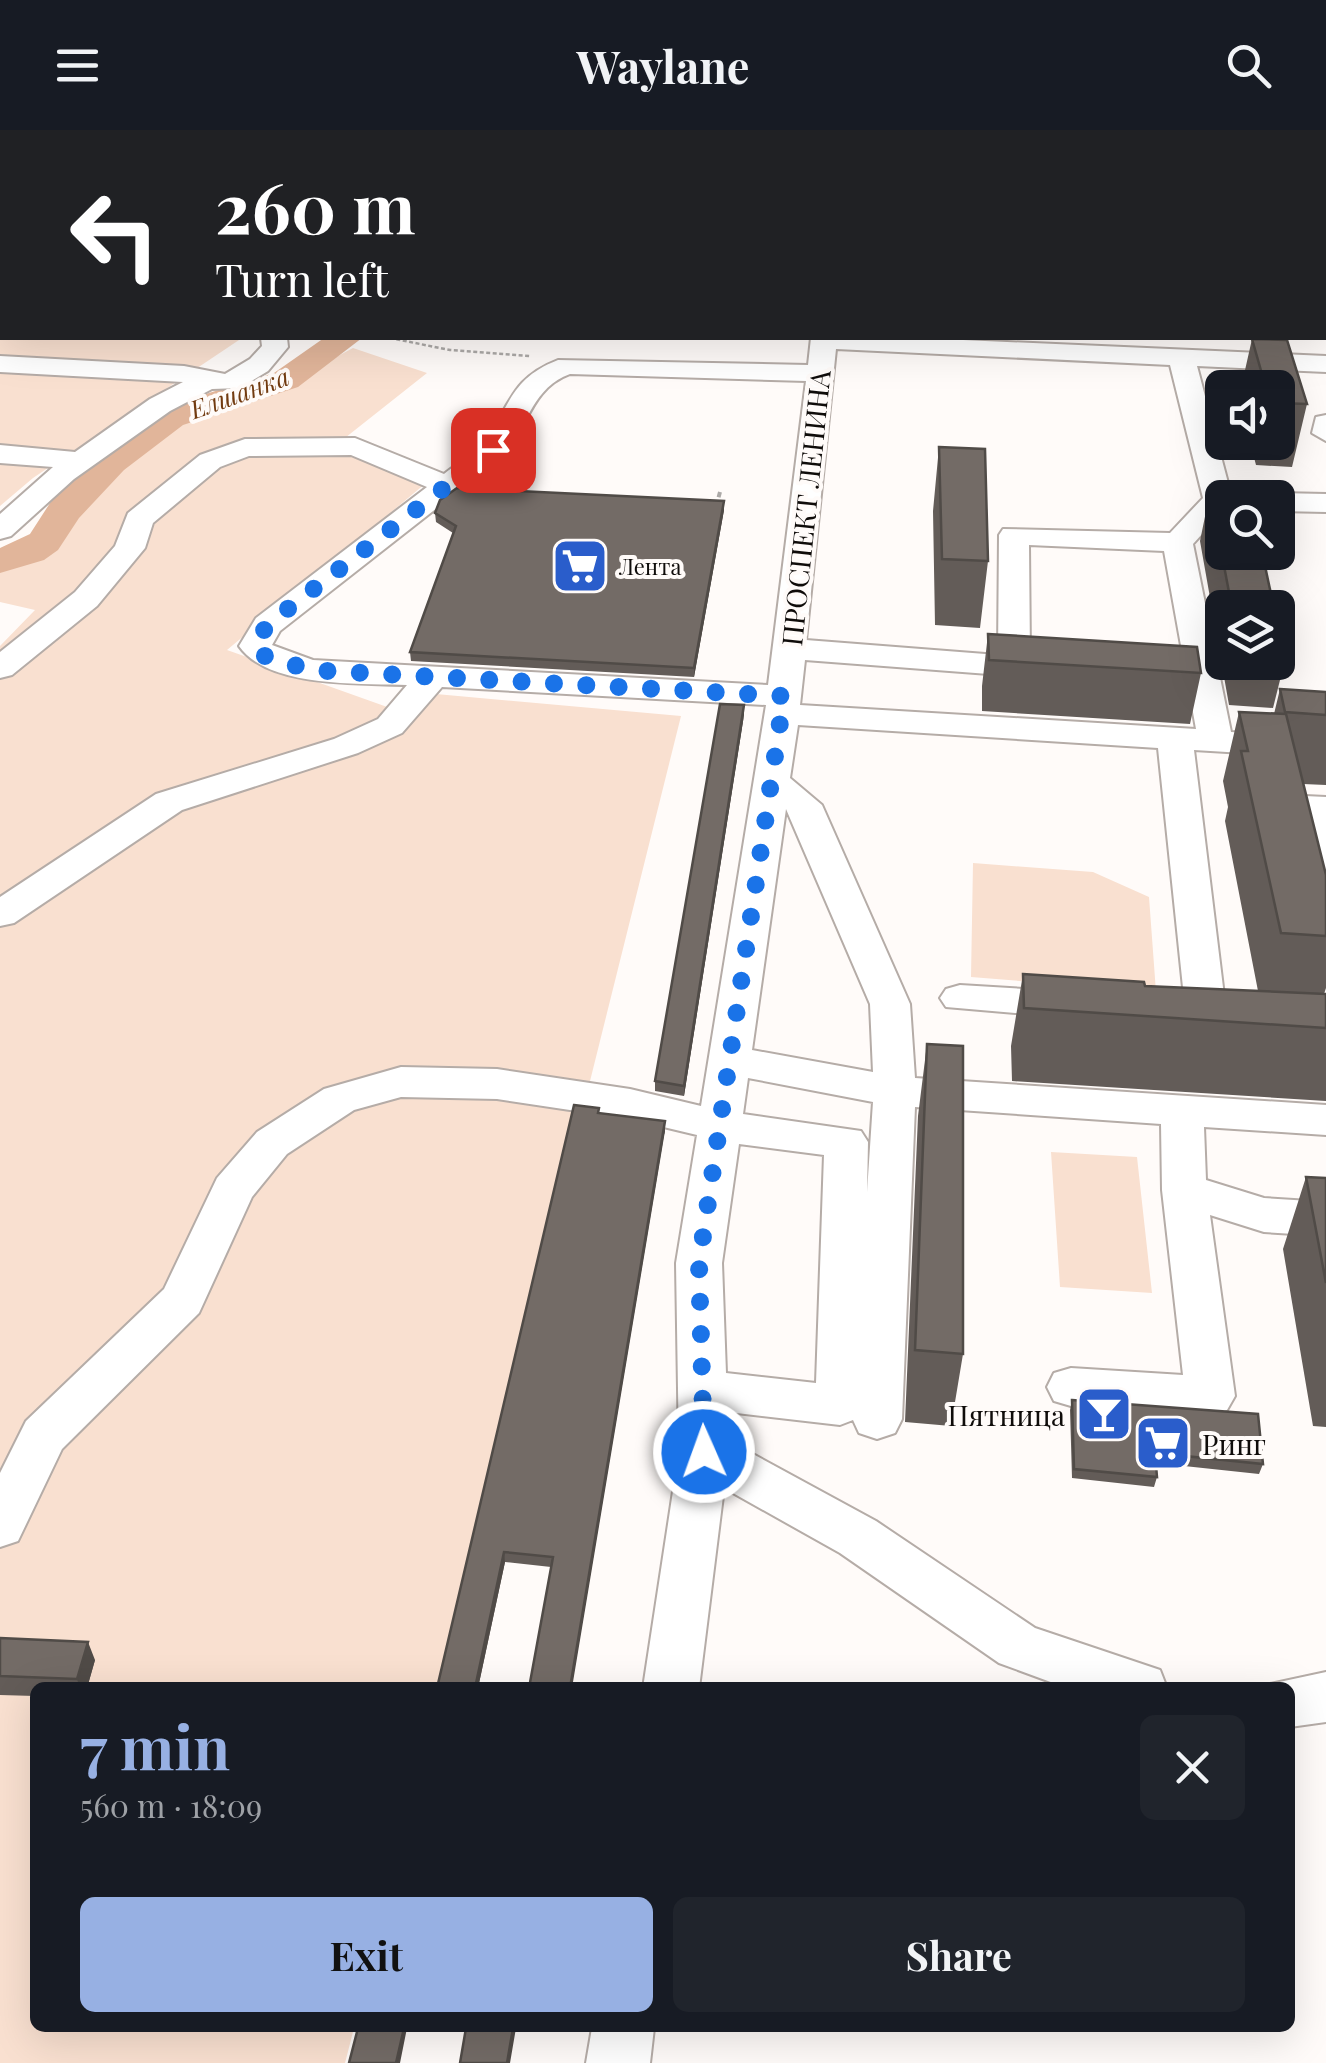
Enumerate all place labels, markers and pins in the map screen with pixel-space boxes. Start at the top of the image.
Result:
pin [451,408,536,493]
supermarket icon: Лента [550,536,610,596]
place label: Лента [618,551,682,581]
bar icon: Пятница [1074,1384,1134,1444]
place label: Пятница [947,1396,1065,1433]
supermarket icon: Ринг [1133,1413,1193,1473]
place label: Ринг [1202,1425,1266,1462]

